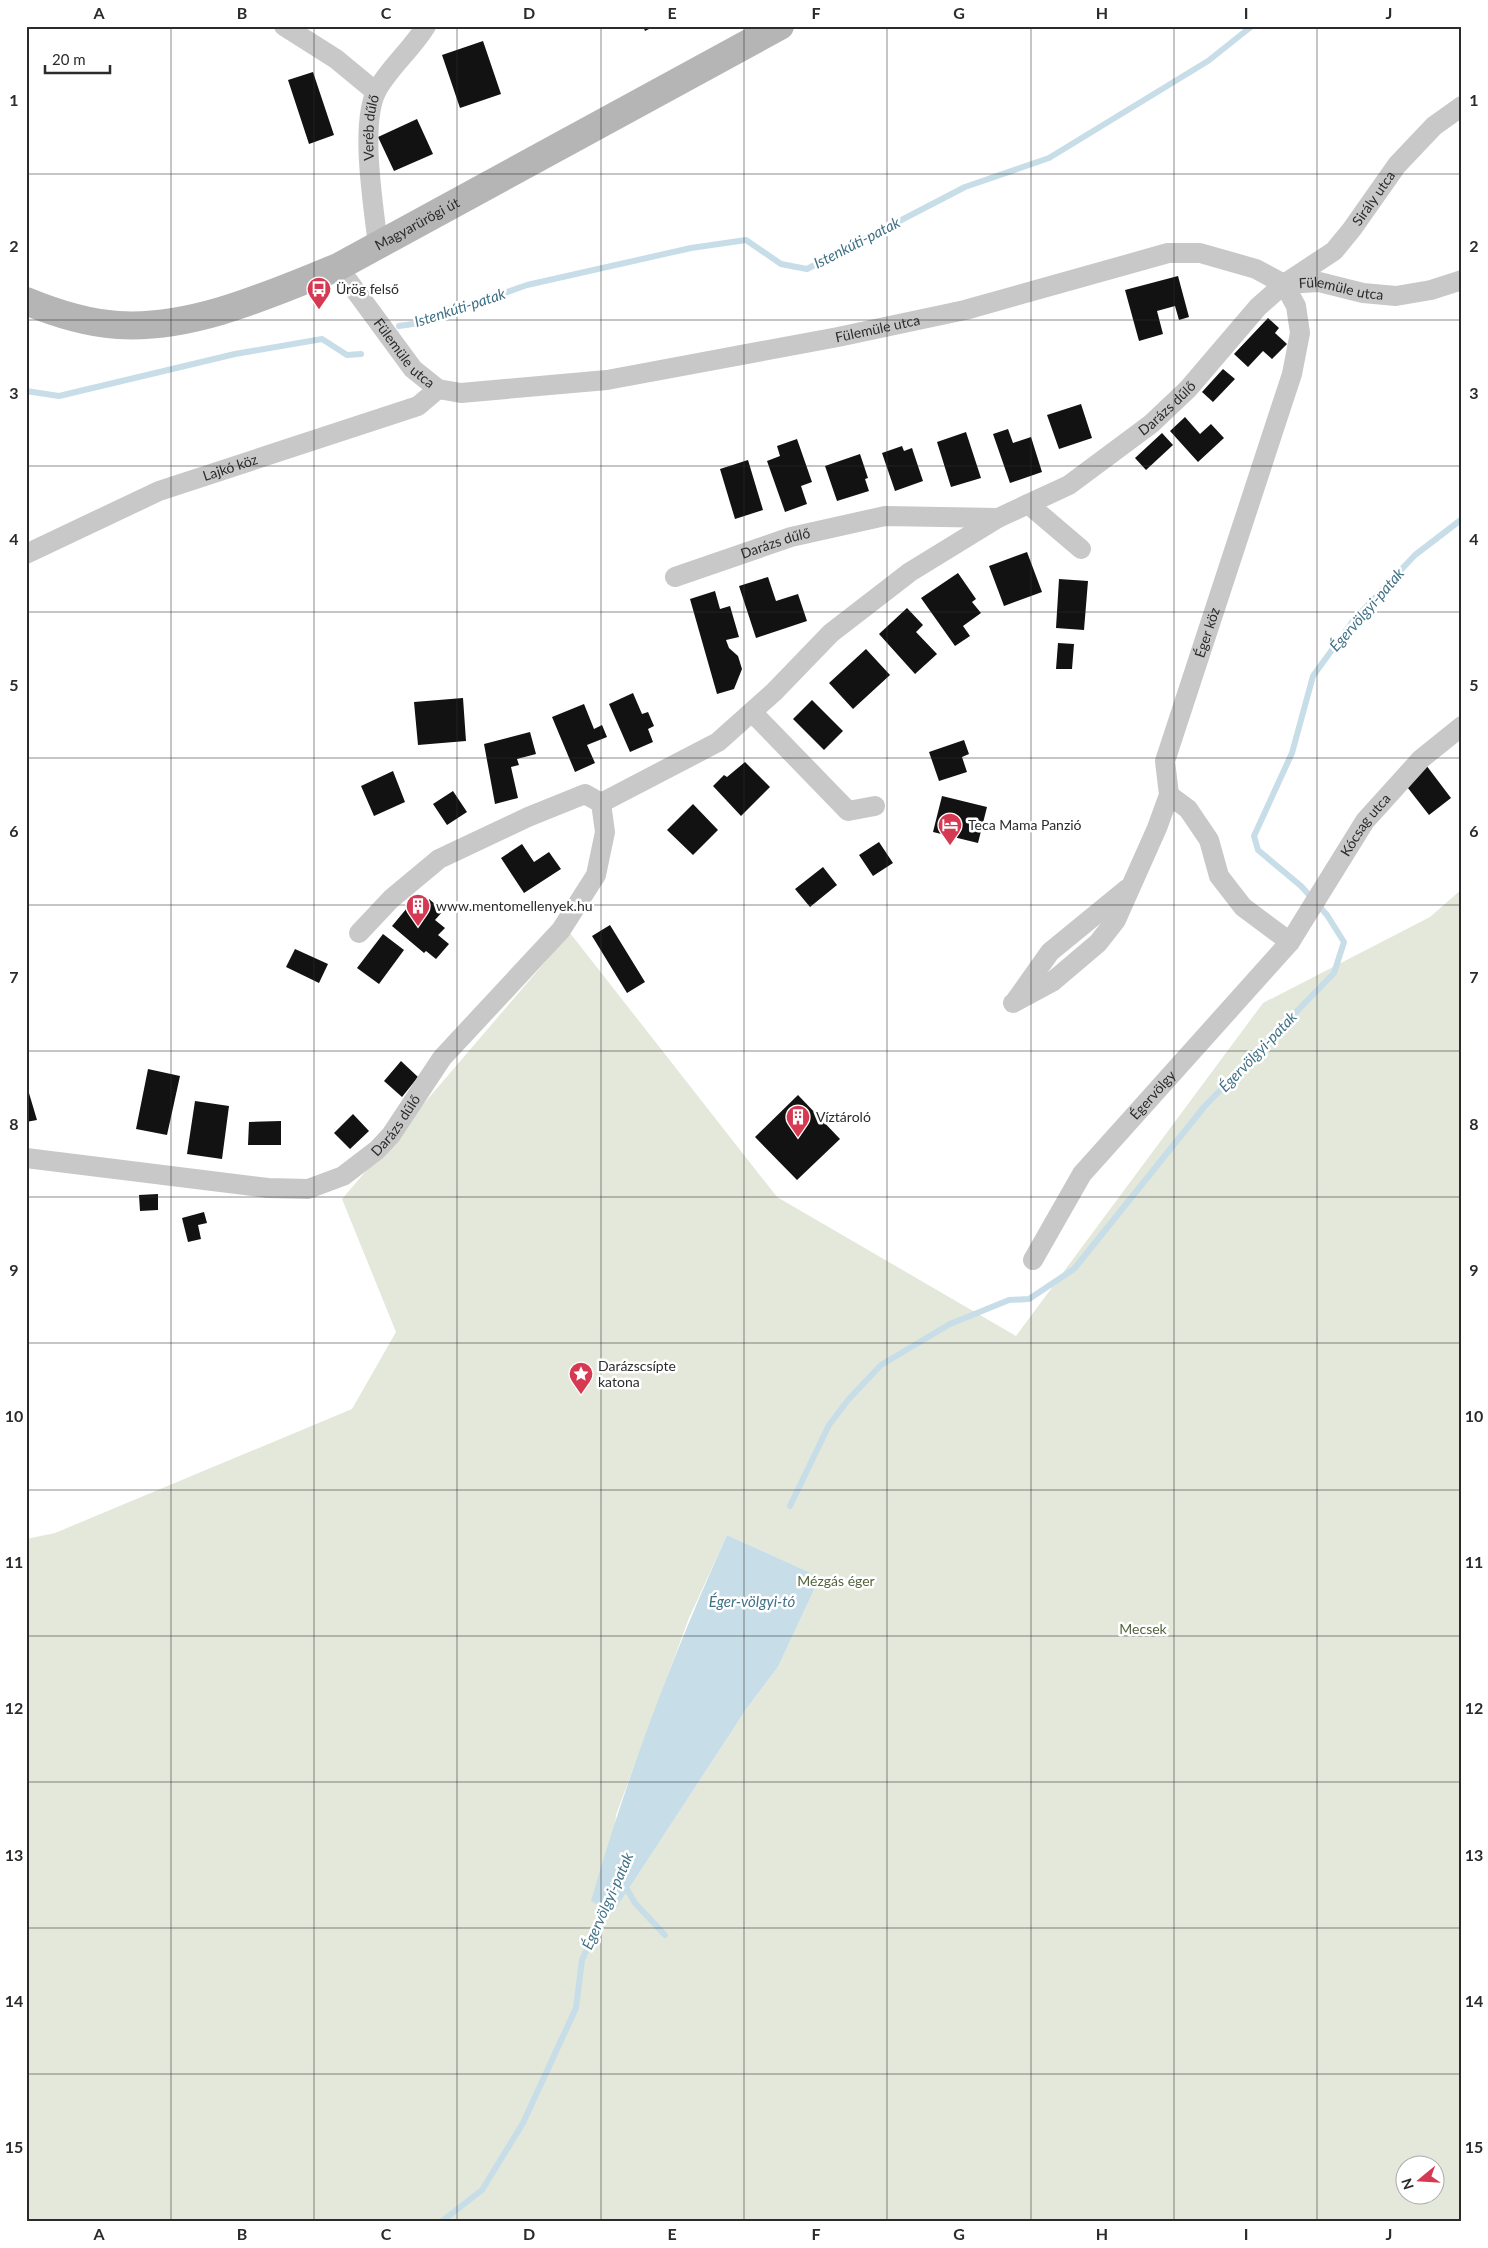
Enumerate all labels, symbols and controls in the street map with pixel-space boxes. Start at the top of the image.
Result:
text: A [92,3,105,22]
text: B [237,3,247,22]
text: C [381,3,392,22]
text: D [523,3,535,22]
text: E [667,3,677,22]
text: F [811,3,821,22]
text: G [953,3,965,22]
text: H [1096,3,1108,22]
text: I [1244,3,1248,22]
text: J [1386,3,1392,22]
scale bar [45,42,110,74]
text: 20 m [52,50,86,68]
text: 1 [9,90,19,109]
text: 1 [1469,90,1479,109]
street label: Veréb dűlő [359,92,382,161]
street label: Sirály utca [1348,167,1398,229]
street label: Magyarürögi út [372,194,462,253]
water label: Istenkúti-patak [810,212,904,272]
text: 2 [9,236,19,255]
text: 2 [1469,236,1479,255]
street label: Fülemüle utca [1298,273,1384,303]
bus stop icon: Ürög felső [306,276,332,310]
place label: Ürög felső [336,280,399,297]
water label: Istenkúti-patak [412,284,508,330]
street label: Fülemüle utca [834,311,921,345]
street label: Fülemüle utca [371,315,438,391]
street label: Darázs dűlő [1135,377,1199,439]
text: 3 [9,383,19,402]
text: 3 [1469,383,1479,402]
street label: Lajkó köz [200,450,260,484]
street label: Darázs dűlő [738,524,812,562]
text: 4 [9,529,19,548]
text: 4 [1469,529,1479,548]
water label: Égervölgyi-patak [1325,563,1408,655]
street label: Éger köz [1191,605,1223,660]
text: 5 [9,675,19,694]
text: 5 [1469,675,1479,694]
street label: Kócsag utca [1336,790,1394,859]
hotel icon: Teca Mama Panzió [937,812,963,846]
place label: Teca Mama Panzió [968,816,1082,833]
text: 6 [9,821,19,840]
text: 6 [1469,821,1479,840]
building icon: www.mentomellenyek.hu [405,893,431,927]
place label: www.mentomellenyek.hu [436,897,593,914]
text: 7 [9,967,19,986]
text: 7 [1469,967,1479,986]
water label: Égervölgyi-patak [1215,1007,1301,1095]
street label: Égervölgy [1126,1066,1179,1123]
street label: Darázs dűlő [367,1091,423,1159]
building icon: Víztároló [785,1104,811,1138]
place label: Víztároló [816,1108,871,1125]
text: 8 [9,1114,19,1133]
text: 8 [1469,1114,1479,1133]
text: 9 [9,1260,19,1279]
text: 9 [1469,1260,1479,1279]
place label: Darázscsípte katona [598,1357,676,1390]
place icon: Darázscsípte katona [568,1361,594,1395]
text: 10 [5,1406,23,1425]
text: 10 [1465,1406,1483,1425]
text: 11 [5,1552,23,1571]
text: 11 [1465,1552,1483,1571]
park label: Mézgás éger [797,1572,875,1589]
water label: Éger-völgyi-tó [709,1592,796,1610]
park label: Mecsek [1119,1620,1168,1637]
text: 12 [5,1698,23,1717]
text: 12 [1465,1698,1483,1717]
text: 13 [5,1845,23,1864]
text: 13 [1465,1845,1483,1864]
water label: Égervölgyi-patak [578,1849,637,1952]
text: 14 [5,1991,23,2010]
text: 14 [1465,1991,1483,2010]
text: 15 [5,2137,23,2156]
text: 15 [1465,2137,1483,2156]
north arrow [1396,2156,1446,2206]
text: N [1397,2176,1417,2192]
text: A [92,2224,105,2243]
text: B [237,2224,247,2243]
text: C [381,2224,392,2243]
text: D [523,2224,535,2243]
text: E [667,2224,677,2243]
text: F [811,2224,821,2243]
text: G [953,2224,965,2243]
text: H [1096,2224,1108,2243]
text: I [1244,2224,1248,2243]
text: J [1386,2224,1392,2243]

